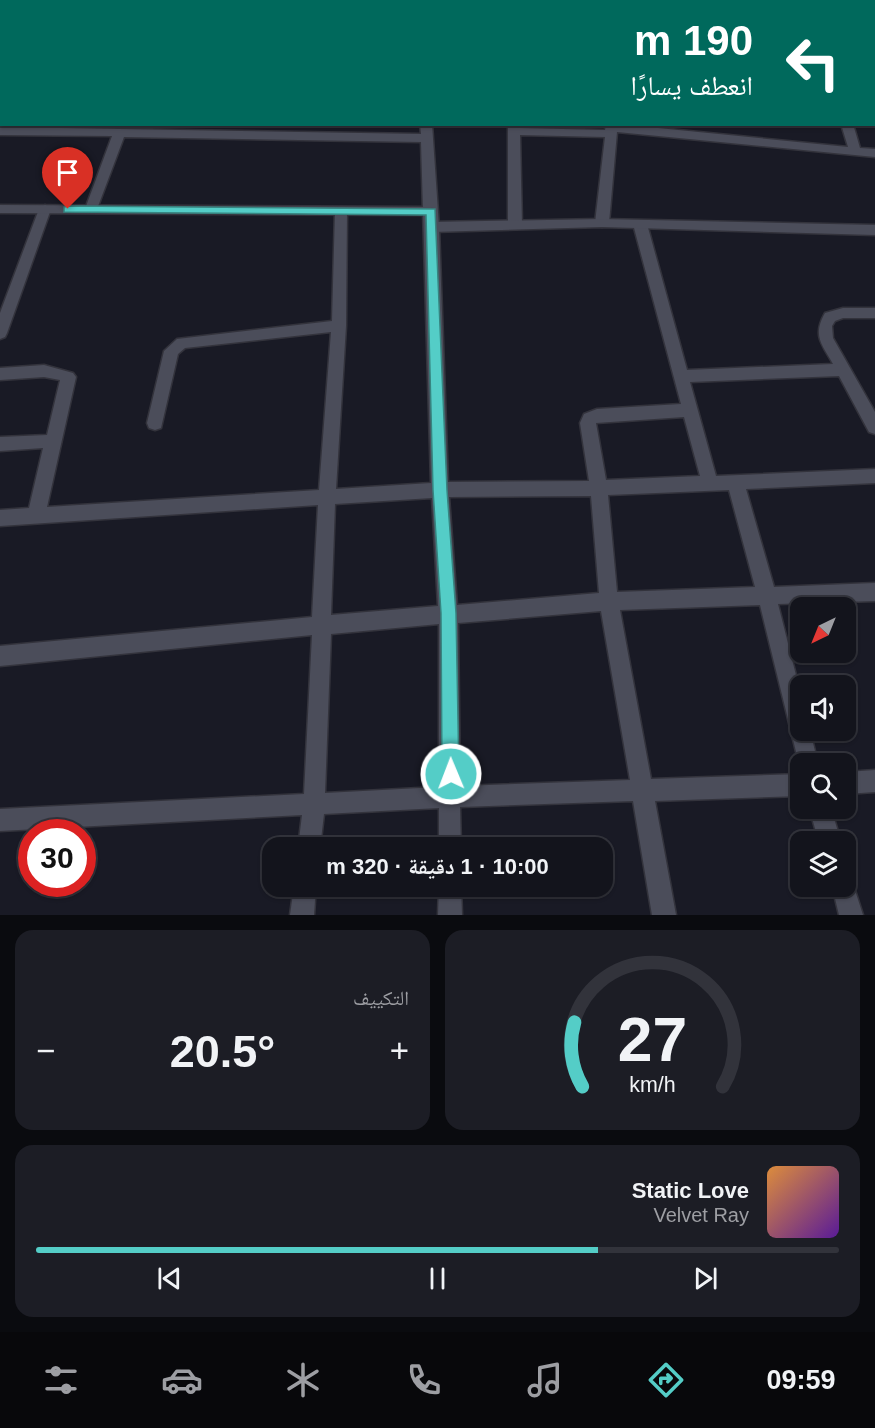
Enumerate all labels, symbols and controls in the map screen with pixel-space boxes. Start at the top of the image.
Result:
text: 190 m [634,17,753,64]
icon: left [774,24,852,102]
text: انعطف يسارًا [631,71,753,101]
pin [42,147,93,209]
icon: arrive [51,156,84,189]
north arrow [790,597,856,663]
map controls [790,597,856,897]
button: sound [790,675,856,741]
position arrow [419,742,483,806]
button: search [790,753,856,819]
speed limit sign: 30 [18,819,96,897]
button: layers [790,831,856,897]
text: 10:00 · 1 دقيقة · 320 m [326,854,549,879]
text: التكييف [353,987,409,1009]
text: 27 [618,1005,687,1074]
text: 20.5° [170,1026,275,1077]
text: − [36,1032,55,1069]
text: + [390,1032,409,1069]
text: km/h [629,1073,676,1097]
text: Static Love [632,1178,749,1203]
text: Velvet Ray [653,1204,749,1226]
icon: previous [153,1262,186,1295]
icon: pause [421,1262,454,1295]
icon: next [689,1262,722,1295]
icon: filters [40,1359,82,1401]
icon: car [161,1359,203,1401]
icon: climate [282,1359,324,1401]
icon: phone [403,1359,445,1401]
icon: music [524,1359,566,1401]
icon: directions [645,1359,687,1401]
text: 09:59 [766,1365,835,1395]

